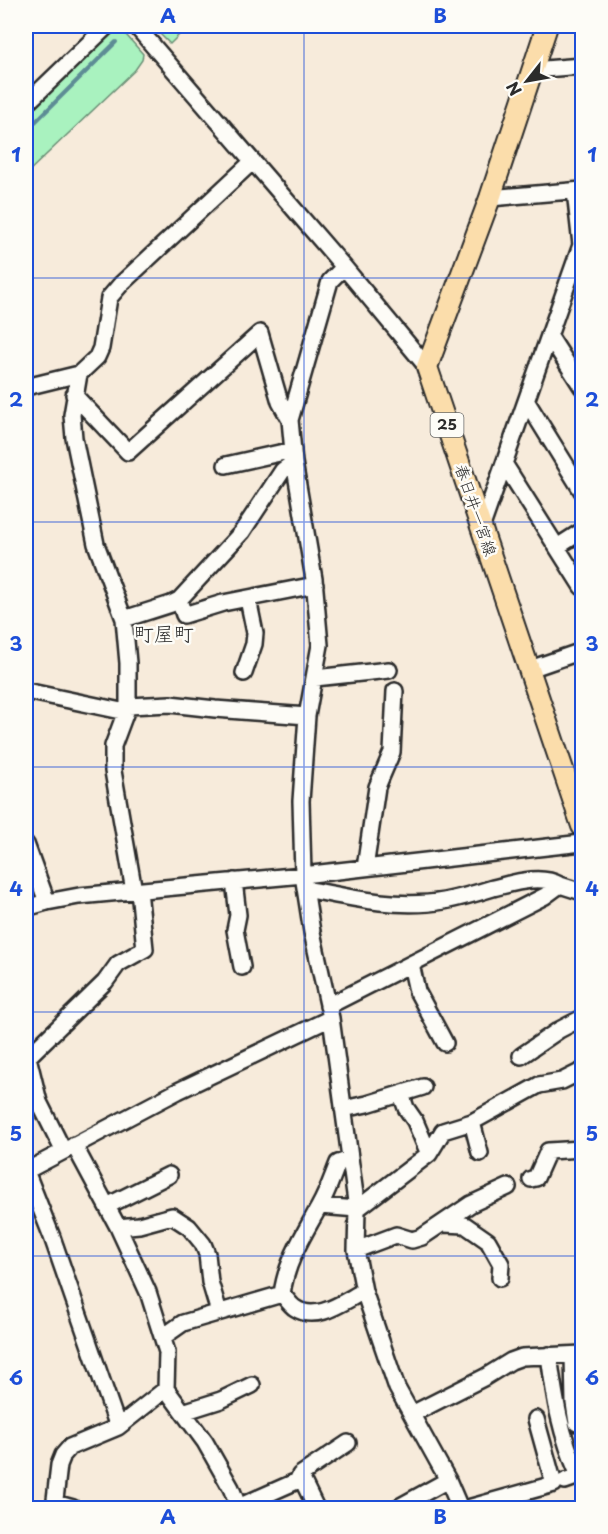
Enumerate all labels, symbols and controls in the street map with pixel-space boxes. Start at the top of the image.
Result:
text: A [160,0,176,30]
text: B [433,0,447,30]
north arrow [497,51,557,111]
text: N [500,78,527,101]
text: 1 [11,139,21,169]
text: 1 [587,139,597,169]
text: 2 [9,384,23,414]
text: 2 [585,384,599,414]
road number: 25 [430,413,464,437]
street label: 春日井一宮線 [450,460,504,559]
district label: 町屋町 [134,618,194,648]
text: 3 [9,628,23,658]
text: 3 [585,628,599,658]
text: 4 [9,873,23,903]
text: 4 [585,873,599,903]
text: 5 [10,1118,22,1148]
text: 5 [586,1118,598,1148]
text: 6 [9,1362,23,1392]
text: 6 [585,1362,599,1392]
text: A [160,1501,176,1531]
text: B [433,1501,447,1531]

